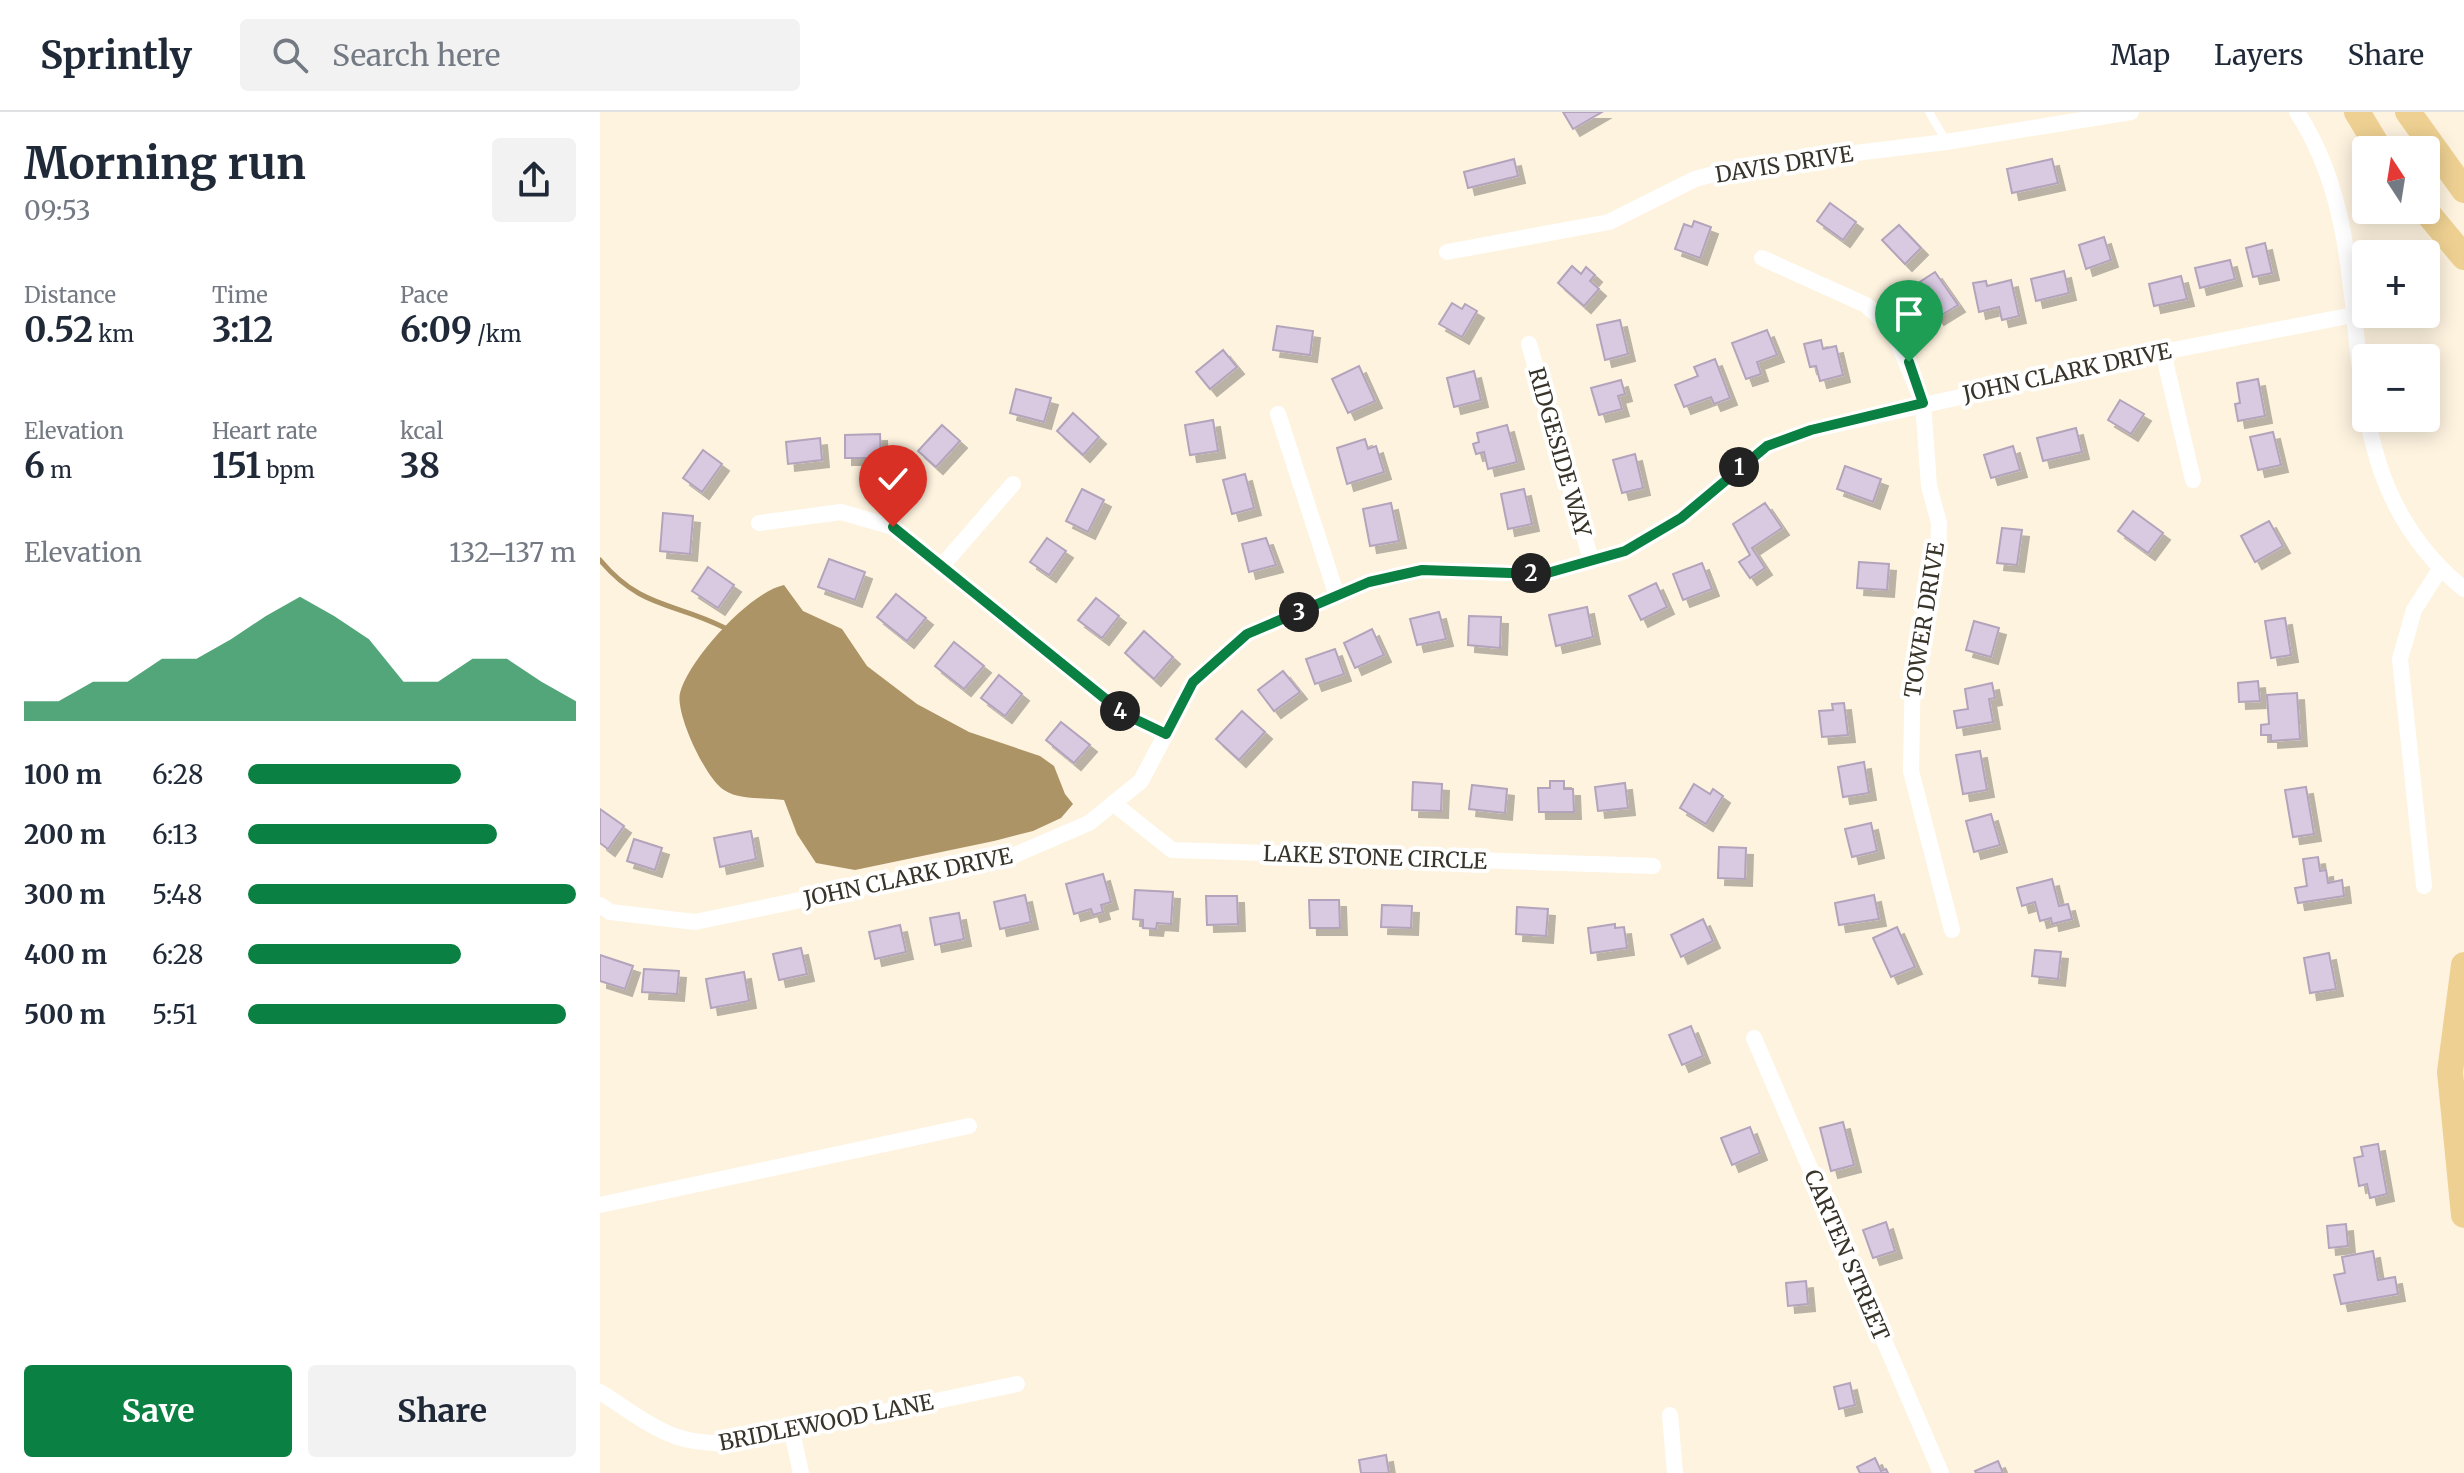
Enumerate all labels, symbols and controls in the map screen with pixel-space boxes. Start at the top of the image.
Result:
search box [240,19,800,91]
text: Sprintly [40,32,192,79]
icon: search [268,33,312,77]
text: Search here [332,36,500,74]
text: Map [2110,37,2170,73]
text: Layers [2214,37,2303,73]
text: Share [2347,37,2424,73]
text: Morning run [24,136,306,191]
north arrow [2352,136,2440,224]
map controls [2352,136,2440,432]
button: share [492,138,576,222]
street label: DAVIS DRIVE [1713,139,1855,189]
text: 09:53 [24,194,91,227]
button: + [2352,240,2440,328]
pin [1875,280,1943,362]
text: Distance [24,281,116,309]
text: Time [212,281,268,309]
text: Pace [400,281,448,309]
icon: arrive [1887,292,1931,336]
text: 0.52 [24,309,93,351]
text: 3:12 [212,309,273,351]
text: 6:09 [400,309,472,351]
text: km [93,320,134,348]
text: /km [472,320,521,348]
street label: JOHN CLARK DRIVE [1959,336,2174,408]
button: − [2352,344,2440,432]
street label: RIDGESIDE WAY [1522,364,1598,541]
text: Elevation [24,417,124,445]
text: Heart rate [212,417,317,445]
text: kcal [400,417,443,445]
text: 6 [24,445,45,487]
text: 151 [212,445,261,487]
text: 38 [400,445,440,487]
pin [859,445,927,527]
pin: 1 [1719,447,1759,487]
text: 1 [1734,453,1744,481]
text: m [45,456,72,484]
text: bpm [261,456,315,484]
icon: check [871,457,915,501]
text: Elevation [24,536,142,569]
text: 132–137 m [449,536,576,569]
street label: TOWER DRIVE [1898,540,1950,700]
pin: 2 [1511,553,1551,593]
text: 2 [1525,559,1537,587]
pin: 3 [1279,592,1319,632]
text: 3 [1293,598,1305,626]
pin: 4 [1100,691,1140,731]
text: 4 [1113,697,1127,725]
text: 100 m [24,758,102,791]
text: 6:28 [152,758,203,791]
text: 200 m [24,818,106,851]
text: 6:13 [152,818,198,851]
street label: LAKE STONE CIRCLE [1262,839,1488,875]
street label: JOHN CLARK DRIVE [800,841,1015,913]
text: 300 m [24,878,105,911]
text: 5:48 [152,878,202,911]
text: 400 m [24,938,107,971]
text: 6:28 [152,938,203,971]
text: 500 m [24,998,106,1031]
text: 5:51 [152,998,197,1031]
street label: CARTEN STREET [1798,1165,1896,1345]
button: Save [24,1365,292,1457]
button: Share [308,1365,576,1457]
street label: BRIDLEWOOD LANE [716,1387,936,1457]

